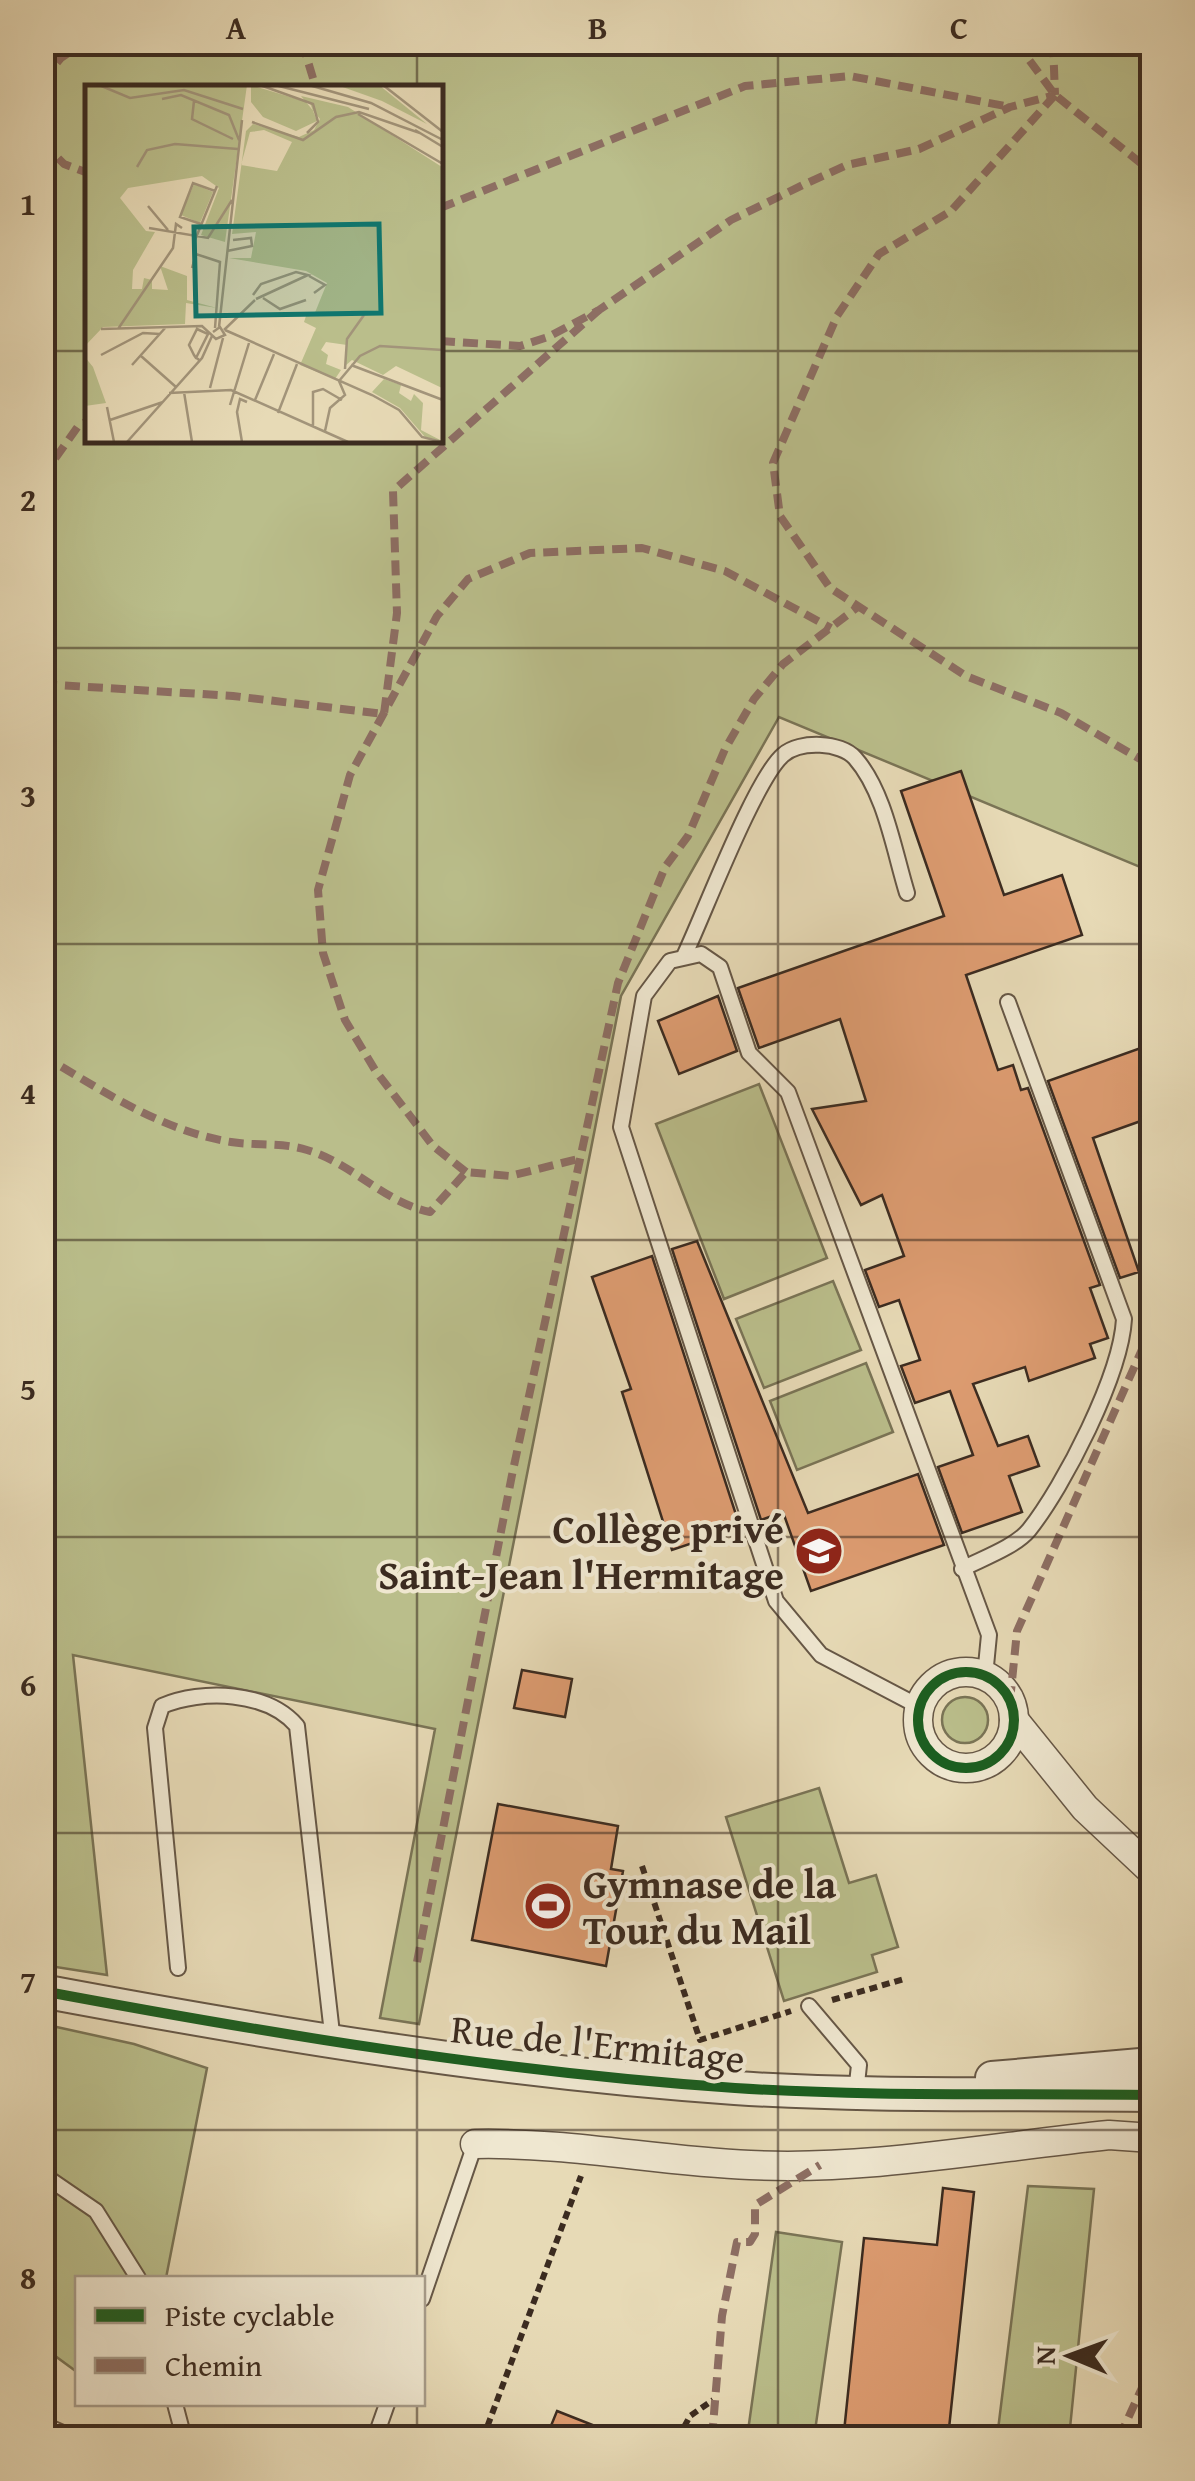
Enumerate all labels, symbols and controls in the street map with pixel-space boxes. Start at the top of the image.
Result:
text: A [226,4,247,51]
text: B [588,4,608,51]
text: C [950,4,968,51]
inset map [85,85,442,442]
text: 1 [20,180,36,227]
text: 2 [20,476,36,523]
text: 3 [20,772,36,819]
text: 4 [20,1069,36,1116]
text: 5 [20,1365,36,1412]
place label: Collège privé Saint-Jean l'Hermitage [378,1499,784,1604]
school or university icon: Collège privé Saint-Jean l'Hermitage [793,1525,845,1577]
text: 6 [20,1661,36,1708]
place label: Gymnase de la Tour du Mail [583,1854,837,1959]
sports icon: Gymnase de la Tour du Mail [522,1880,574,1932]
text: 7 [20,1958,36,2005]
street label: Rue de l'Ermitage [448,1998,748,2088]
text: 8 [20,2254,36,2301]
legend [75,2276,425,2406]
text: Piste cyclable [165,2293,334,2337]
north arrow [1020,2306,1120,2406]
text: Chemin [165,2343,262,2387]
text: N [1024,2346,1065,2365]

